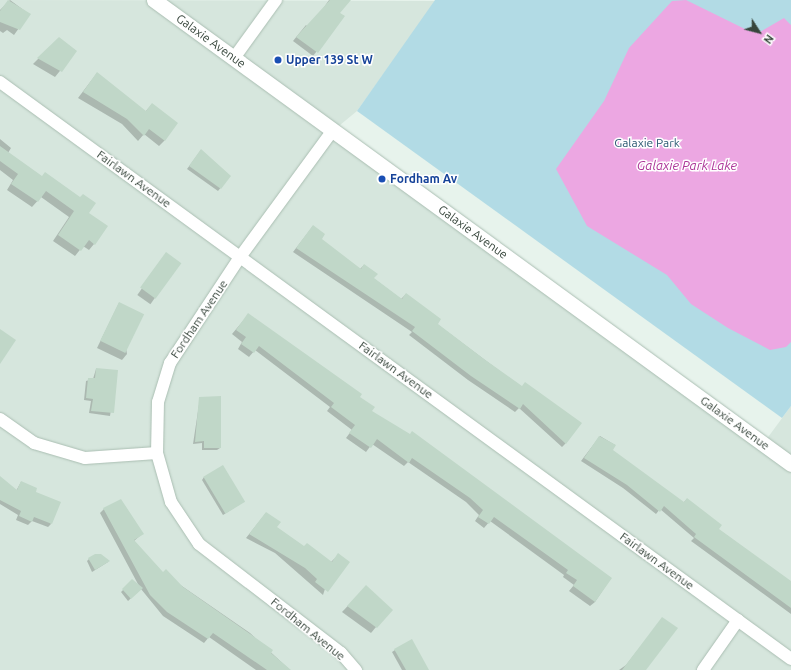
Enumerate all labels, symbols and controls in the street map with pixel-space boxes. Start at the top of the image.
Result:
street label: Galaxie Avenue [174,11,248,71]
north arrow [739,12,779,52]
text: N [761,32,776,46]
place label: Upper 139 St W [286,53,373,67]
marker: Upper 139 St W [273,55,283,65]
park label: Galaxie Park [614,136,680,150]
street label: Fairlawn Avenue [94,147,174,211]
water label: Galaxie Park Lake [637,157,737,173]
place label: Fordham Av [390,172,457,186]
marker: Fordham Av [377,174,387,184]
street label: Galaxie Avenue [436,202,510,262]
street label: Fordham Avenue [167,277,231,361]
street label: Fairlawn Avenue [356,338,436,402]
street label: Galaxie Avenue [698,393,772,453]
street label: Fairlawn Avenue [617,529,697,593]
street label: Fordham Avenue [268,595,348,663]

